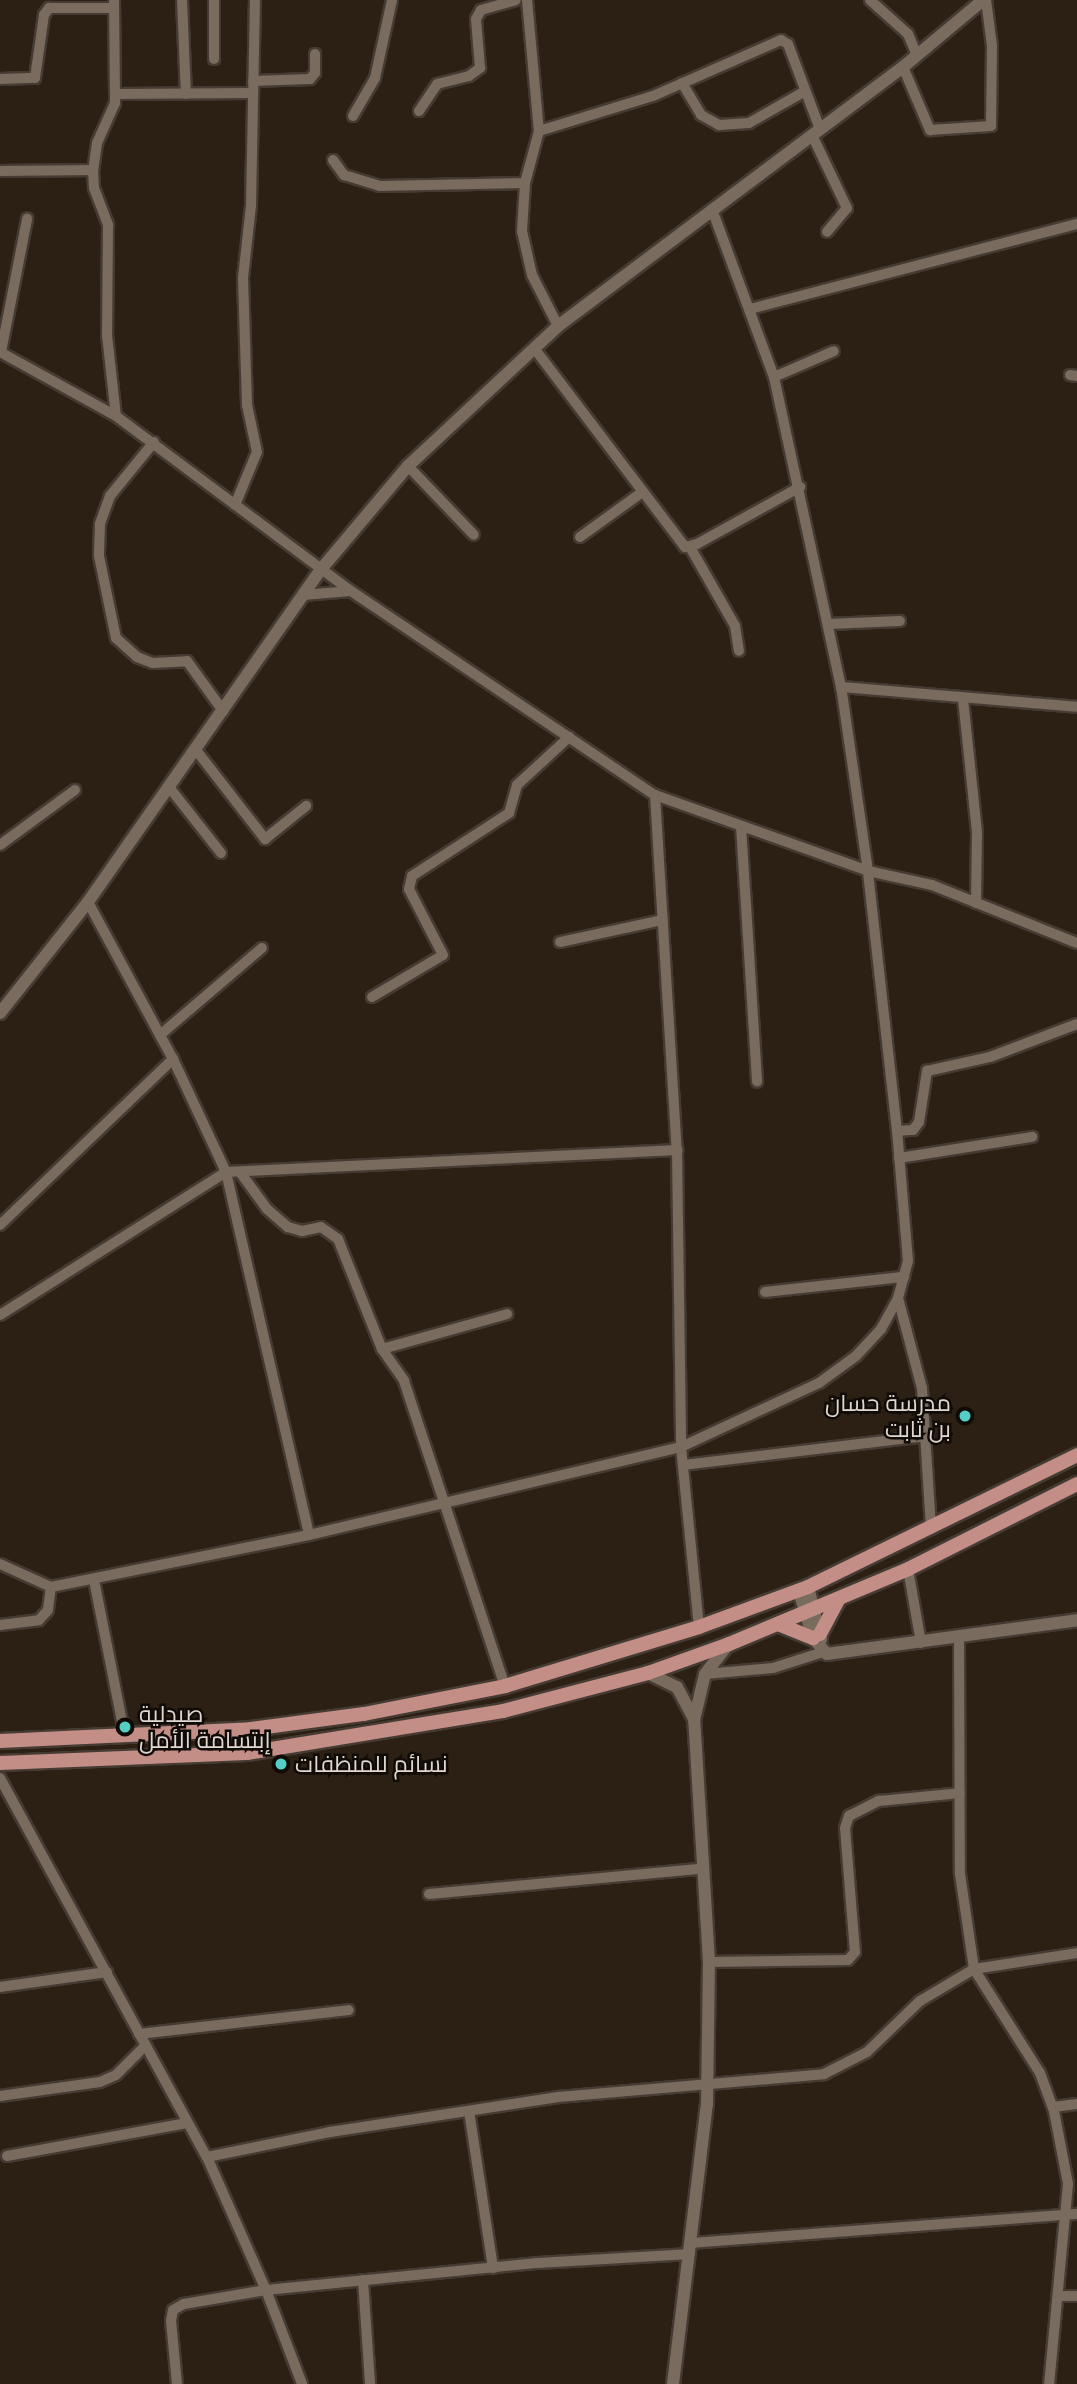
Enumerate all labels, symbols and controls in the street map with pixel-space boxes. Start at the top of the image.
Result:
place label: مدرسة حسان بن ثابت [825,1389,951,1443]
marker: مدرسة حسان بن ثابت [957,1408,973,1424]
place label: صيدلية إبتسامة الأمل [139,1700,271,1754]
marker: صيدلية إبتسامة الأمل [117,1719,133,1735]
place label: نسائم للمنظفات [295,1750,448,1778]
marker: نسائم للمنظفات [273,1756,289,1772]

